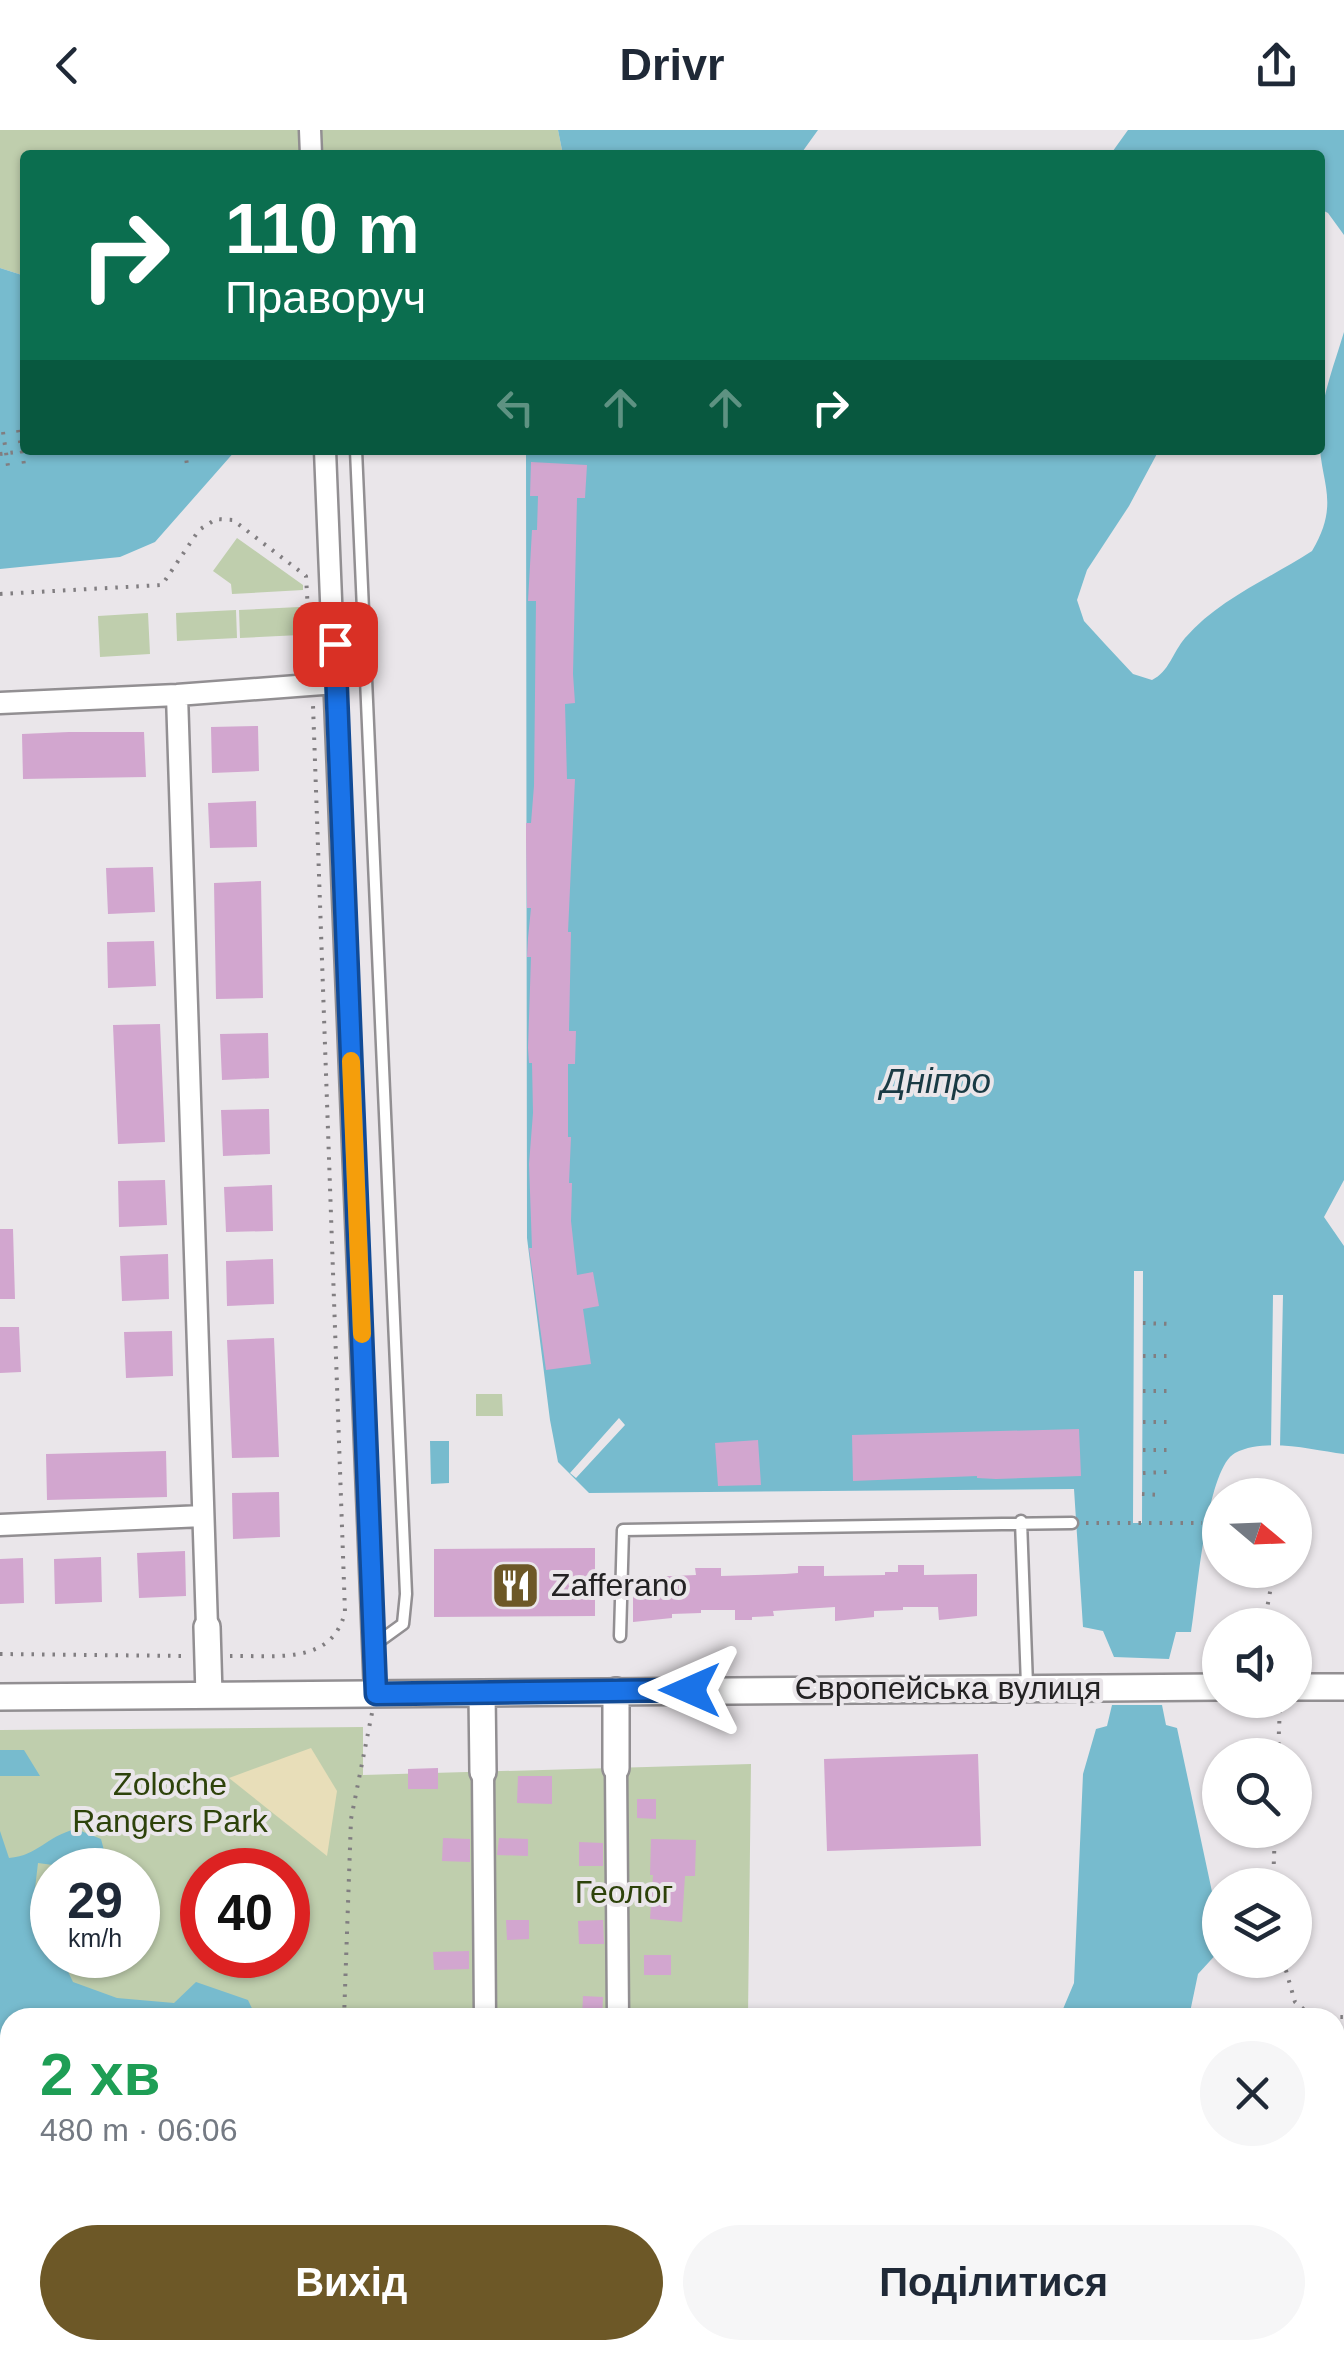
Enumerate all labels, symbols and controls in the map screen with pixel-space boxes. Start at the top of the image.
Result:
icon: back [40,38,95,93]
icon: share [1249,38,1304,93]
text: Drivr [619,39,725,90]
icon: right [60,190,190,320]
text: 110 m [225,190,420,268]
text: Праворуч [225,272,426,323]
icon: left [488,380,543,435]
icon: ahead [593,380,648,435]
icon: ahead [698,380,753,435]
icon: right [803,380,858,435]
pin [293,602,378,687]
icon: arrive [308,617,363,672]
water label: Дніпро [877,1061,991,1100]
north arrow [1202,1478,1312,1588]
map controls [1202,1478,1312,1978]
restaurant icon: Zafferano [490,1559,542,1611]
place label: Zafferano [551,1567,687,1603]
button: sound [1202,1608,1312,1718]
position arrow [638,1638,742,1742]
street label: Європейська вулиця [795,1670,1101,1706]
button: search [1202,1738,1312,1848]
park label: Zoloche Rangers Park [72,1766,269,1839]
speed limit sign: 40 [180,1848,310,1978]
button: layers [1202,1868,1312,1978]
text: 29 [67,1873,123,1929]
park label: Геолог [575,1874,673,1910]
text: km/h [68,1924,122,1952]
text: 2 хв [40,2041,160,2108]
button: close [1200,2041,1305,2146]
text: 480 m · 06:06 [40,2112,237,2148]
button: Вихід [40,2225,663,2340]
button: Поділитися [683,2225,1305,2340]

